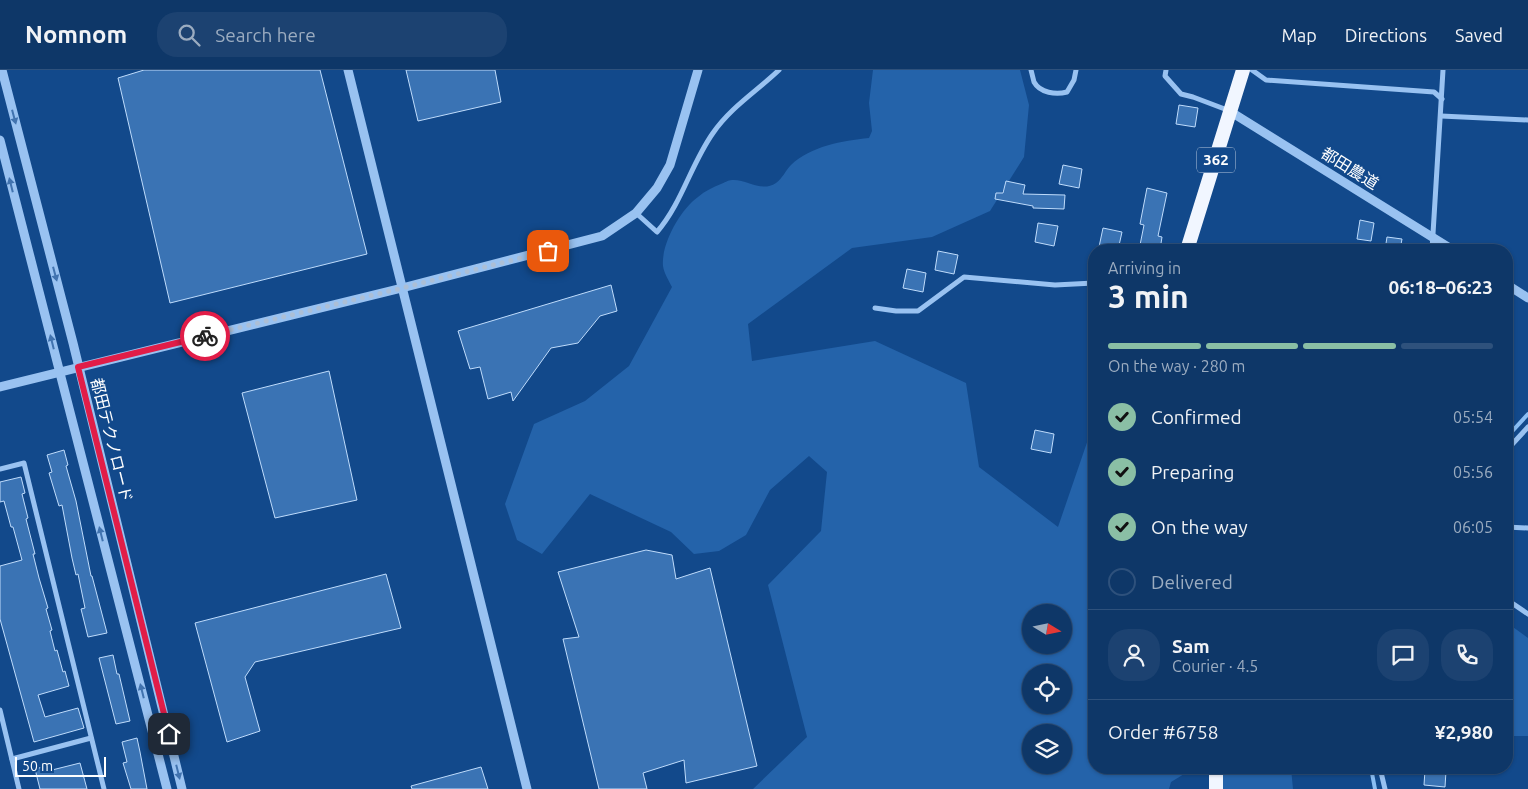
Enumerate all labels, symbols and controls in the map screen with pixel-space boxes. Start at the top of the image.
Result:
search box [157,12,507,57]
text: Nomnom [25,21,127,48]
icon: search [175,21,203,49]
text: Search here [215,24,316,46]
text: Map [1281,25,1317,45]
text: Directions [1345,25,1427,45]
text: Saved [1455,25,1503,45]
one-way arrow [10,110,18,125]
street label: 都田農道 [1318,143,1382,193]
road number: 362 [1197,148,1235,172]
one-way arrow [7,177,15,192]
pin [527,230,569,272]
icon: bag [534,237,562,265]
text: Arriving in [1108,259,1181,277]
one-way arrow [51,267,59,282]
text: 06:18–06:23 [1388,276,1493,298]
text: 3 min [1108,278,1189,314]
courier [180,311,230,361]
icon: bike [191,322,219,350]
one-way arrow [47,335,55,350]
text: On the way · 280 m [1108,357,1245,375]
street label: 都田テクノロード [88,376,136,504]
icon: check [1108,403,1136,431]
text: Confirmed [1151,406,1242,428]
text: 05:54 [1453,408,1493,426]
icon: check [1108,458,1136,486]
text: Preparing [1151,461,1235,483]
text: 05:56 [1453,463,1493,481]
icon: check [1108,513,1136,541]
text: On the way [1151,516,1248,538]
text: 06:05 [1453,518,1493,536]
one-way arrow [97,526,105,541]
text: Delivered [1151,571,1233,593]
north arrow [1022,604,1072,654]
map controls [1022,604,1072,774]
button: person [1108,629,1160,681]
button: chat [1377,629,1429,681]
button: phone [1441,629,1493,681]
text: Sam [1172,635,1210,657]
text: Courier · 4.5 [1172,657,1258,675]
button: locate [1022,664,1072,714]
one-way arrow [138,683,146,698]
pin [148,713,190,755]
icon: home [155,720,183,748]
text: Order #6758 [1108,721,1218,743]
text: ¥2,980 [1435,721,1493,743]
button: layers [1022,724,1072,774]
scale bar [15,754,106,777]
text: 50 m [22,758,53,774]
one-way arrow [174,764,182,779]

